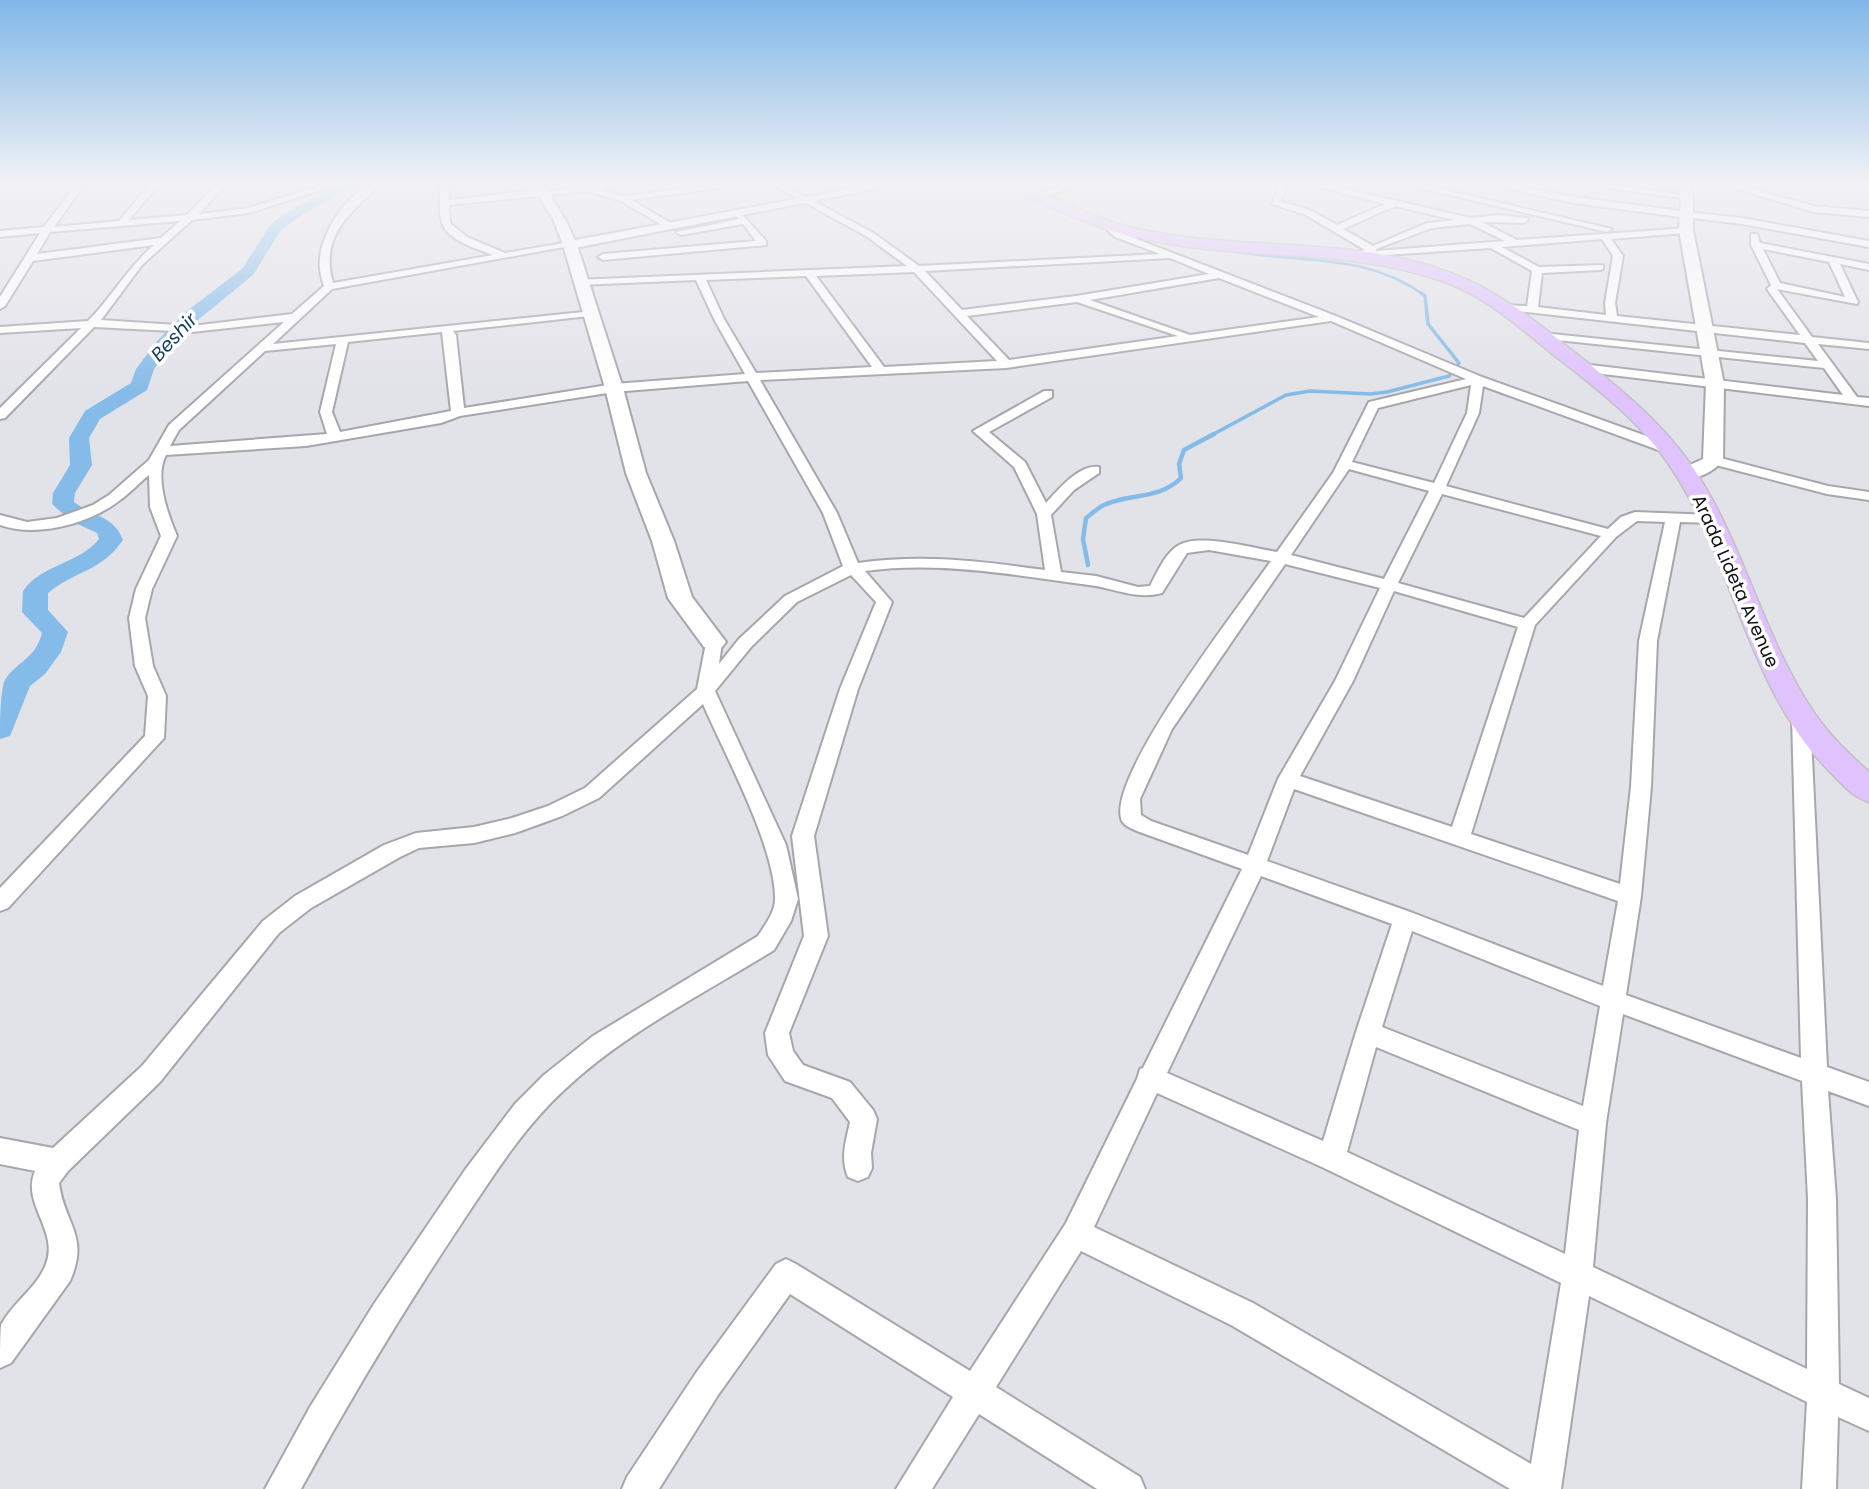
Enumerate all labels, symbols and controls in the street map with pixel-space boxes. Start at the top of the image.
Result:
water label: Beshir [145,306,204,367]
street label: Arada Lideta Avenue [1687,491,1785,671]

